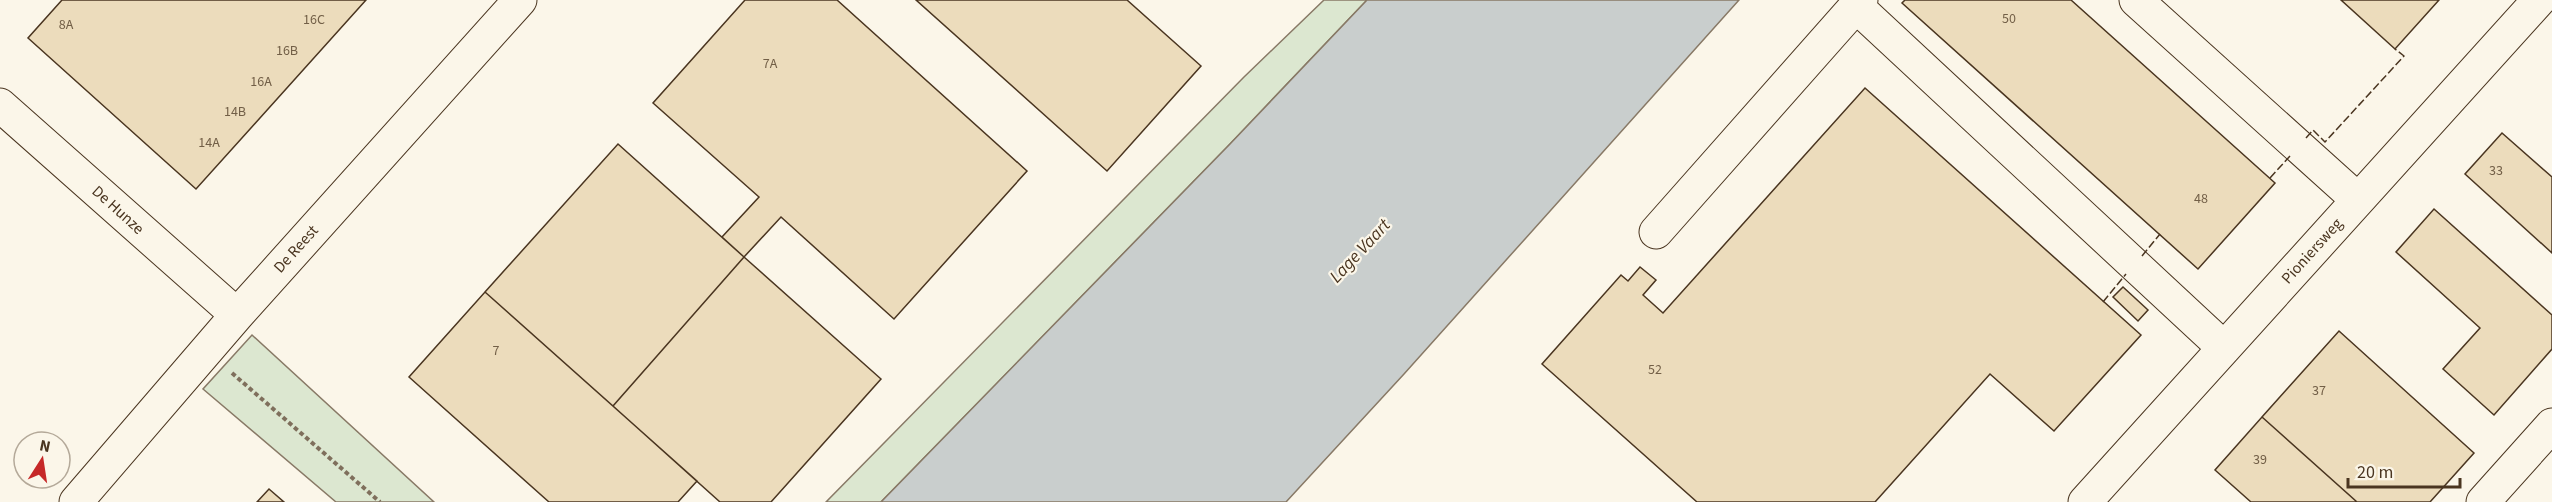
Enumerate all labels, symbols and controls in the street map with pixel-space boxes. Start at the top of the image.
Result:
house number: 50 [2002,9,2016,29]
house number: 16C [303,10,325,30]
house number: 8A [59,15,74,35]
house number: 16B [276,41,298,61]
house number: 7A [763,54,778,74]
house number: 16A [250,72,272,92]
house number: 14B [224,102,246,122]
house number: 14A [198,133,220,153]
house number: 33 [2489,161,2503,181]
street label: De Hunze [87,181,149,239]
house number: 48 [2194,189,2208,209]
water label: Lage Vaart [1324,213,1397,288]
street label: Pioniersweg [2276,213,2348,289]
street label: De Reest [269,220,324,278]
house number: 7 [493,341,500,361]
house number: 52 [1648,360,1662,380]
house number: 37 [2312,381,2326,401]
north arrow [12,430,72,490]
text: N [37,434,52,458]
house number: 39 [2253,450,2267,470]
scale bar [2348,451,2460,489]
text: 20 m [2357,460,2393,485]

